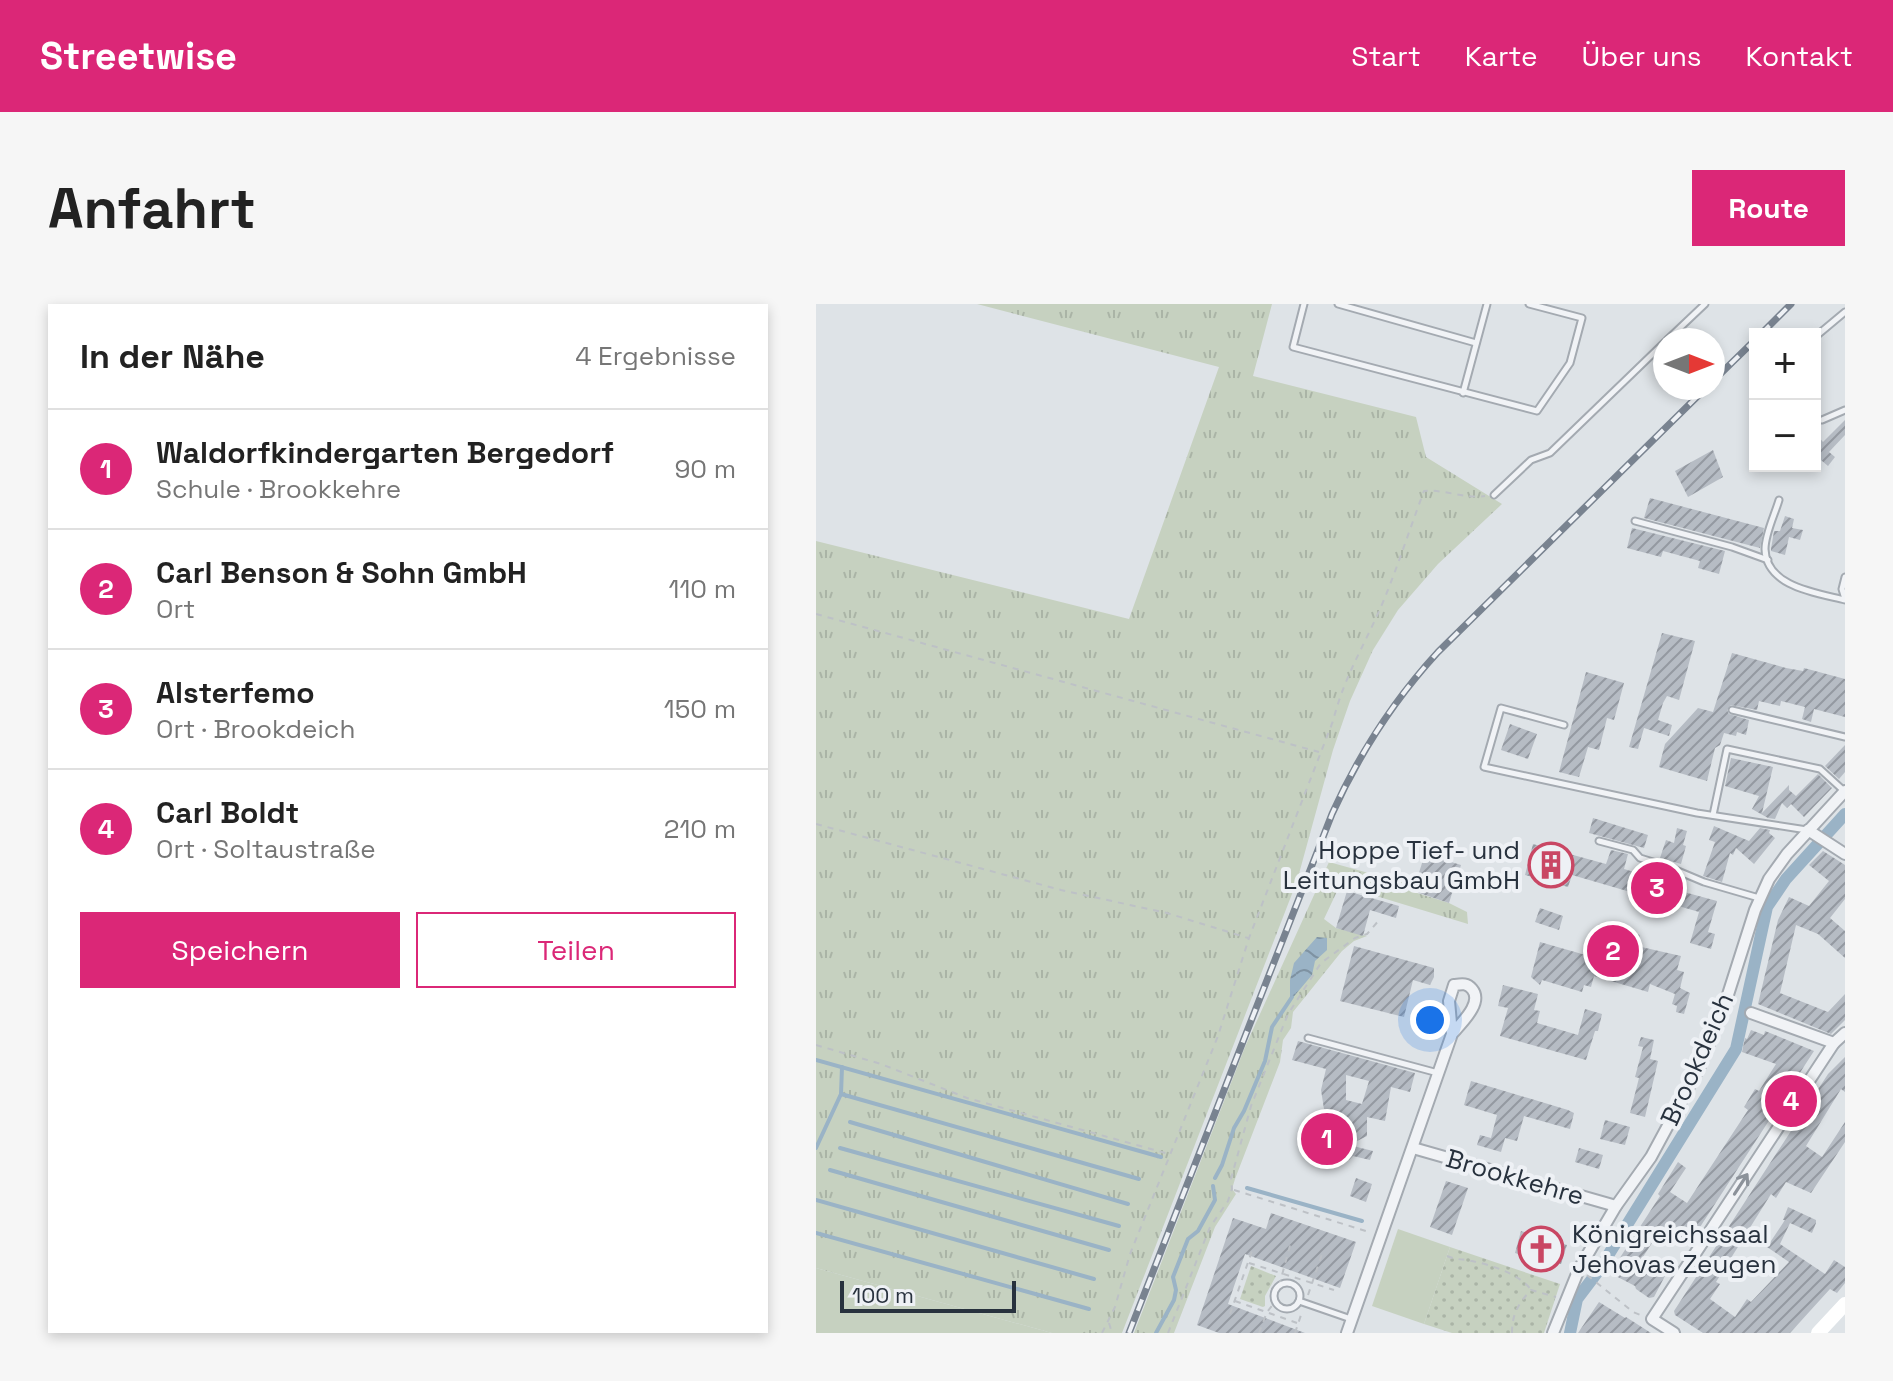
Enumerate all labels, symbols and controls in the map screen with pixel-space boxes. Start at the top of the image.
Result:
text: Streetwise [40,32,237,80]
text: Start [1351,38,1421,74]
text: Karte [1465,38,1537,74]
text: Über uns [1581,38,1702,74]
text: Kontakt [1746,38,1853,74]
button: Route [1692,170,1845,246]
text: Anfahrt [48,173,256,244]
north arrow [1653,328,1725,400]
map controls [1749,328,1821,472]
button: + [1749,328,1821,400]
text: In der Nähe [80,335,265,378]
text: 4 Ergebnisse [575,339,736,373]
button: − [1749,400,1821,472]
text: Waldorfkindergarten Bergedorf [156,433,614,472]
text: 1 [100,452,112,486]
text: 90 m [674,452,736,486]
text: Schule · Brookkehre [156,472,401,506]
text: Carl Benson & Sohn GmbH [156,553,527,592]
text: 2 [98,572,114,606]
text: 110 m [669,572,736,606]
text: Ort [156,592,195,626]
text: Alsterfemo [156,673,315,712]
text: 3 [98,692,114,726]
text: 150 m [664,692,736,726]
text: Ort · Brookdeich [156,712,355,746]
text: Carl Boldt [156,793,299,832]
text: 4 [98,812,114,846]
text: 210 m [664,812,736,846]
text: Ort · Soltaustraße [156,832,376,866]
place label: Hoppe Tief- und Leitungsbau GmbH [1283,833,1520,897]
building icon: Hoppe Tief- und Leitungsbau GmbH [1527,841,1575,889]
pin: 3 [1631,858,1683,918]
button: Speichern [80,912,400,988]
button: Teilen [416,912,736,988]
pin: 2 [1587,921,1639,981]
street label: Brookdeich [1653,987,1741,1131]
your location [1410,1000,1450,1040]
pin: 4 [1765,1071,1817,1131]
pin: 1 [1301,1109,1353,1169]
street label: Brookkehre [1442,1141,1588,1213]
one-way arrow [1733,1173,1749,1196]
place label: Königreichssaal Jehovas Zeugen [1572,1217,1776,1281]
church icon: Königreichssaal Jehovas Zeugen [1517,1225,1565,1273]
scale bar [840,1277,1016,1313]
text: 100 m [852,1281,914,1309]

